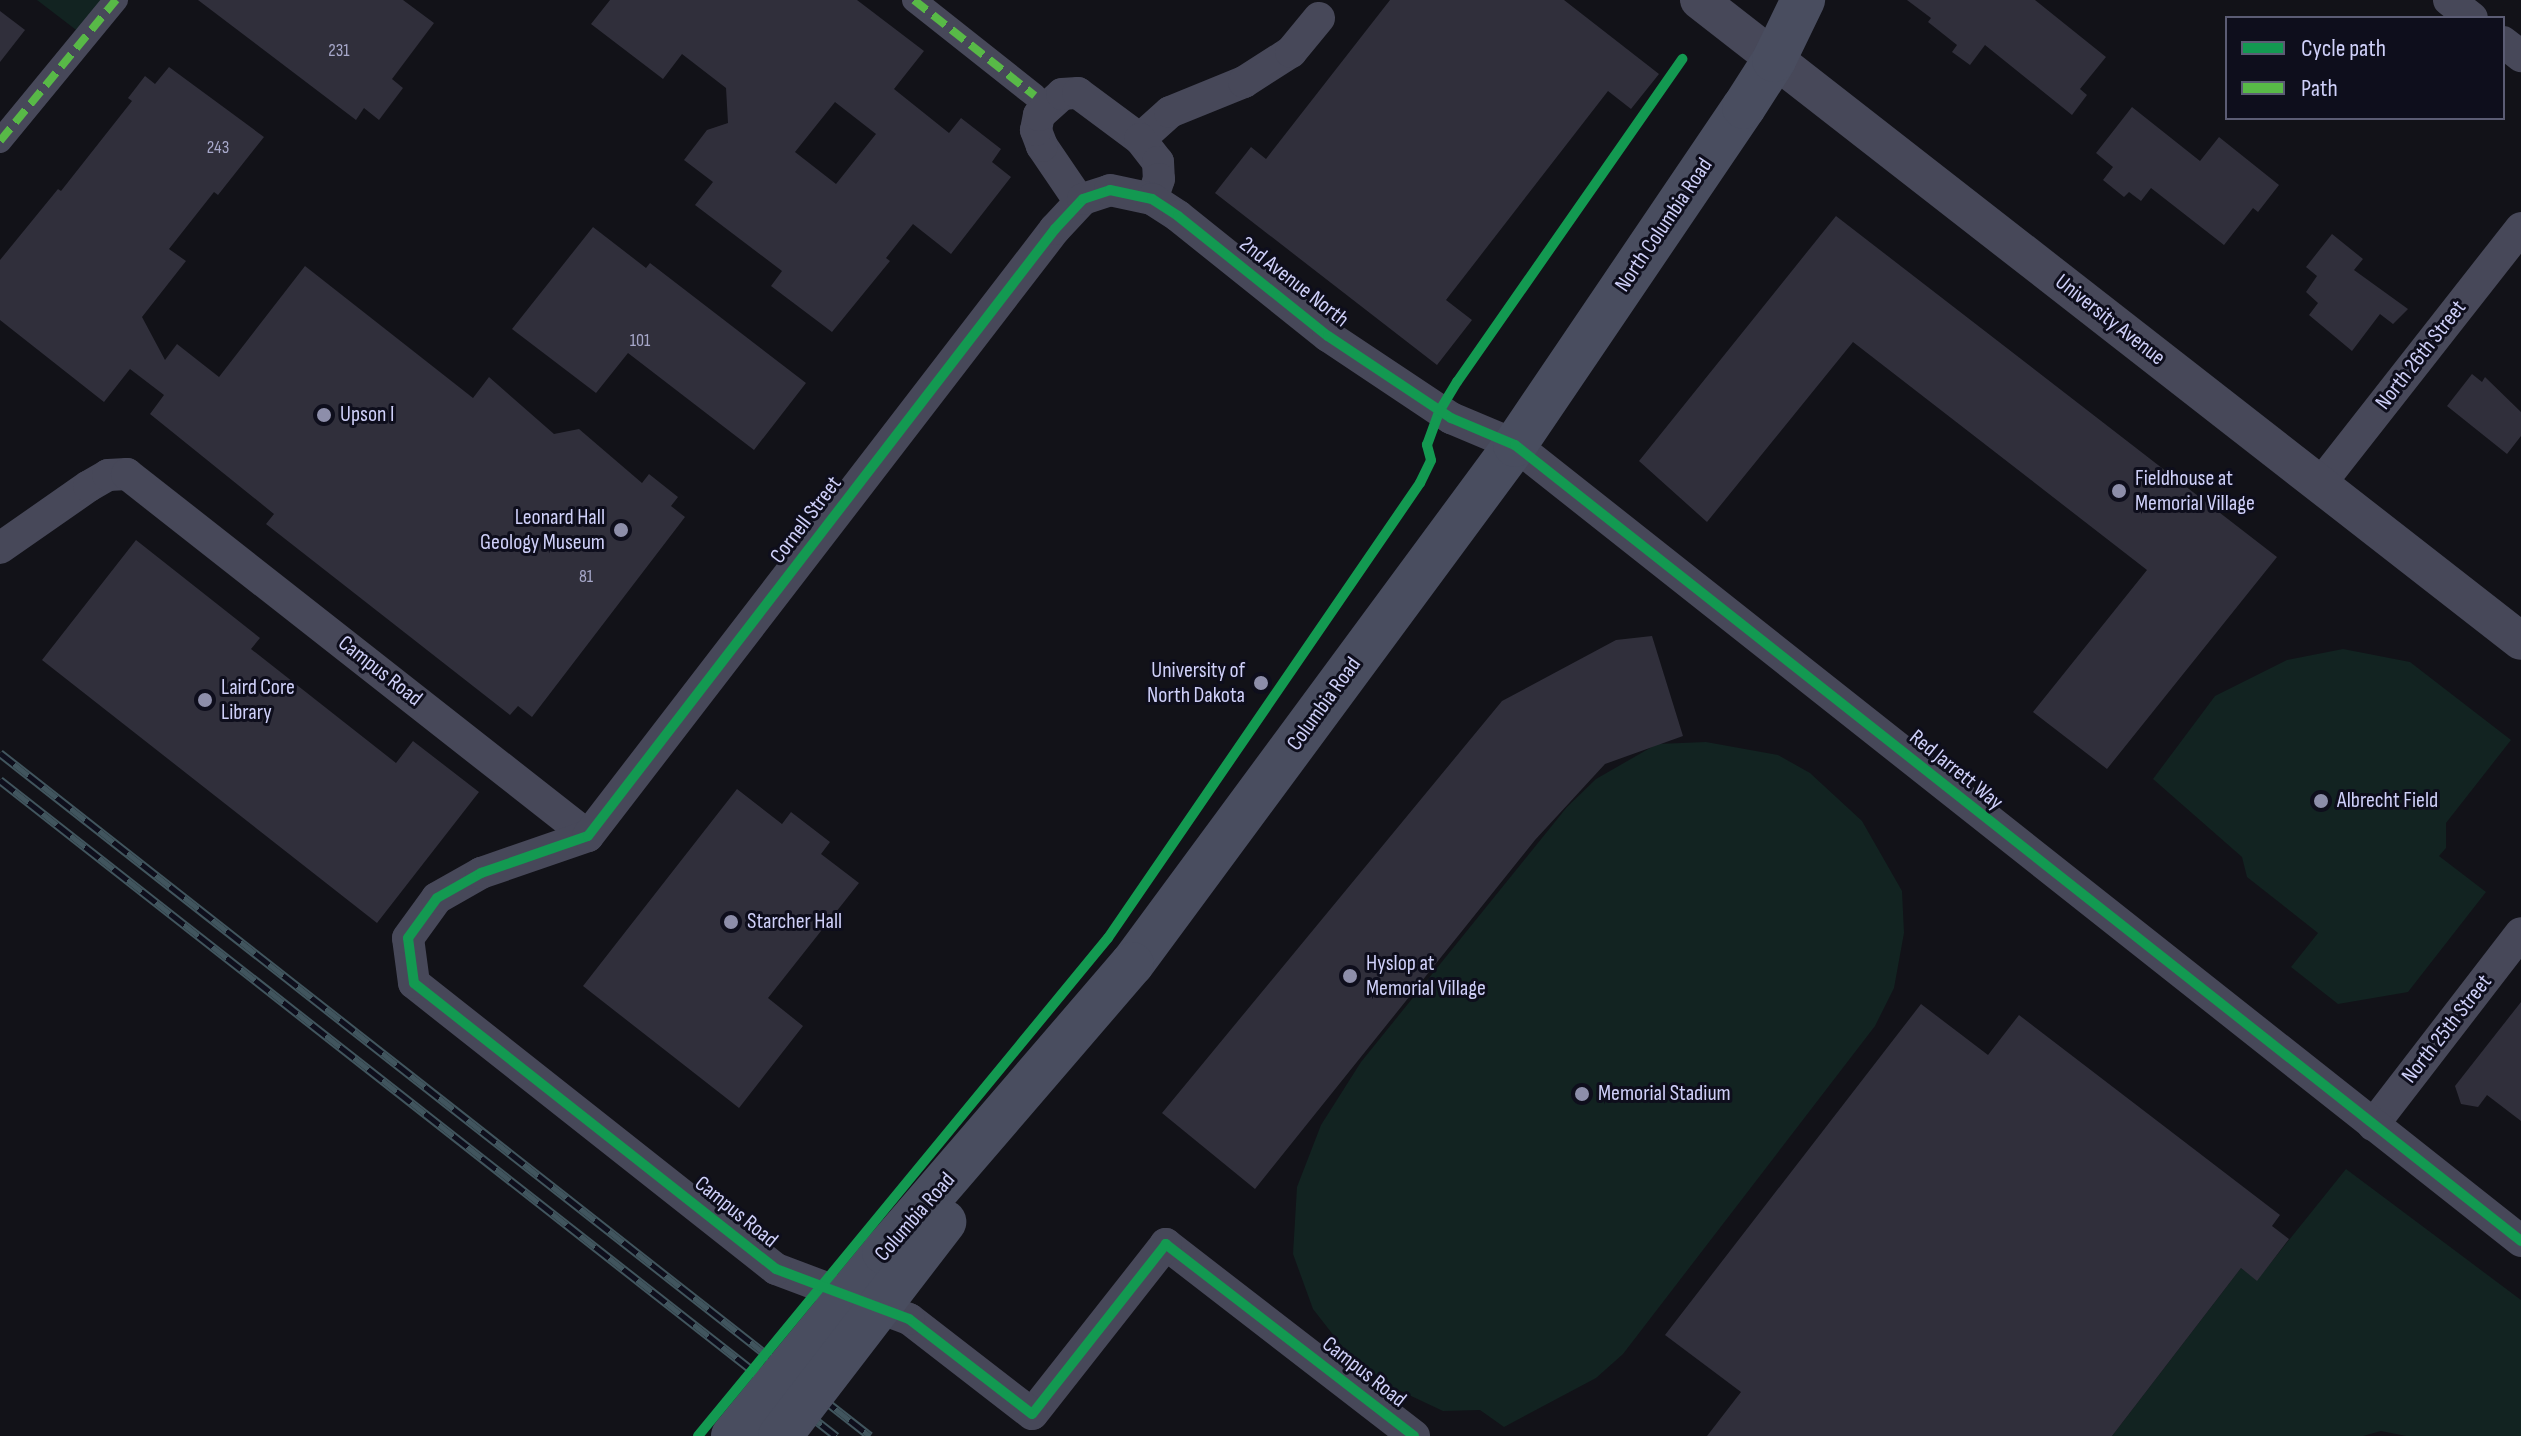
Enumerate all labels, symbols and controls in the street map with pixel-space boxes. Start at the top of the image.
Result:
legend [2225,16,2505,120]
text: Cycle path [2301,34,2386,63]
house number: 231 [328,40,350,62]
text: Path [2301,74,2338,103]
house number: 243 [207,137,229,159]
street label: North Columbia Road [1610,153,1718,297]
street label: 2nd Avenue North [1234,231,1354,333]
street label: University Avenue [2050,269,2170,371]
street label: North 26th Street [2370,295,2472,415]
house number: 101 [630,330,650,352]
place label: Upson I [340,402,394,428]
marker: Upson I [315,406,333,424]
place label: Fieldhouse at Memorial Village [2135,465,2255,516]
street label: Cornell Street [765,471,847,569]
marker: Fieldhouse at Memorial Village [2110,482,2128,500]
place label: Leonard Hall Geology Museum [480,504,605,556]
marker: Leonard Hall Geology Museum [612,521,630,539]
house number: 81 [579,566,593,588]
street label: Campus Road [333,630,427,712]
street label: Columbia Road [1281,652,1367,756]
place label: University of North Dakota [1147,657,1245,708]
place label: Laird Core Library [221,674,295,726]
marker: University of North Dakota [1252,674,1270,692]
marker: Laird Core Library [196,691,214,709]
street label: Red Jarrett Way [1904,724,2008,816]
place label: Albrecht Field [2337,788,2438,814]
marker: Albrecht Field [2312,792,2330,810]
place label: Starcher Hall [747,909,842,935]
marker: Starcher Hall [722,913,740,931]
place label: Hyslop at Memorial Village [1366,950,1486,1002]
marker: Hyslop at Memorial Village [1341,967,1359,985]
street label: North 25th Street [2396,969,2498,1089]
place label: Memorial Stadium [1598,1081,1731,1107]
marker: Memorial Stadium [1573,1085,1591,1103]
street label: Columbia Road [869,1167,961,1267]
street label: Campus Road [689,1171,783,1253]
street label: Campus Road [1317,1331,1411,1413]

